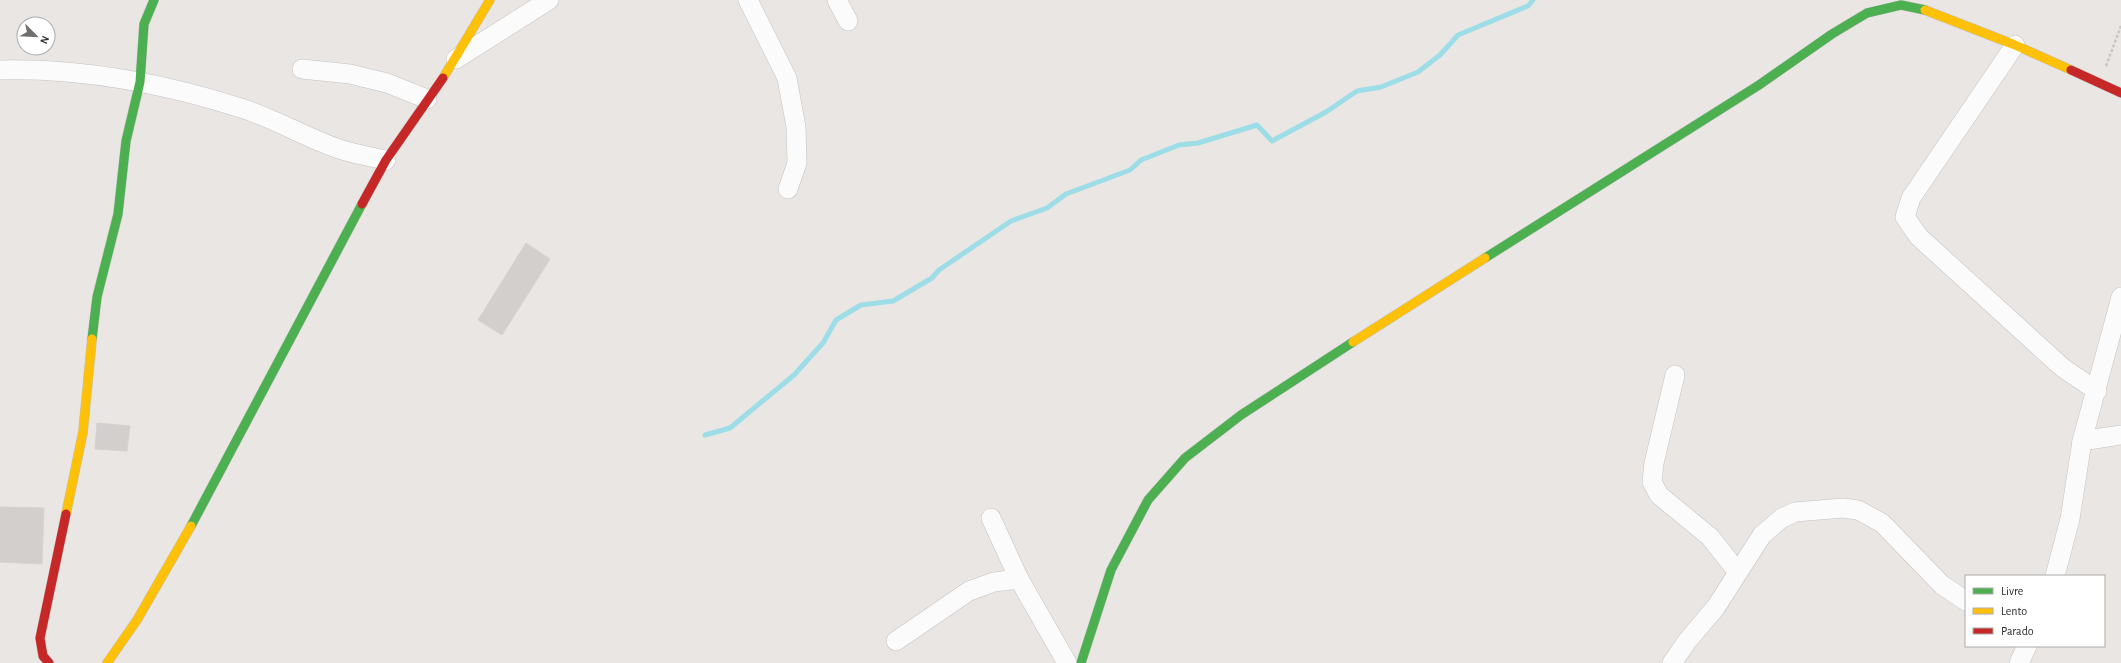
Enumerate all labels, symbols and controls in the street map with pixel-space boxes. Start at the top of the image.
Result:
north arrow [16,16,56,56]
text: N [38,34,51,46]
legend [1965,575,2105,647]
text: Livre [2001,585,2023,597]
text: Lento [2001,605,2027,617]
text: Parado [2001,625,2034,637]

